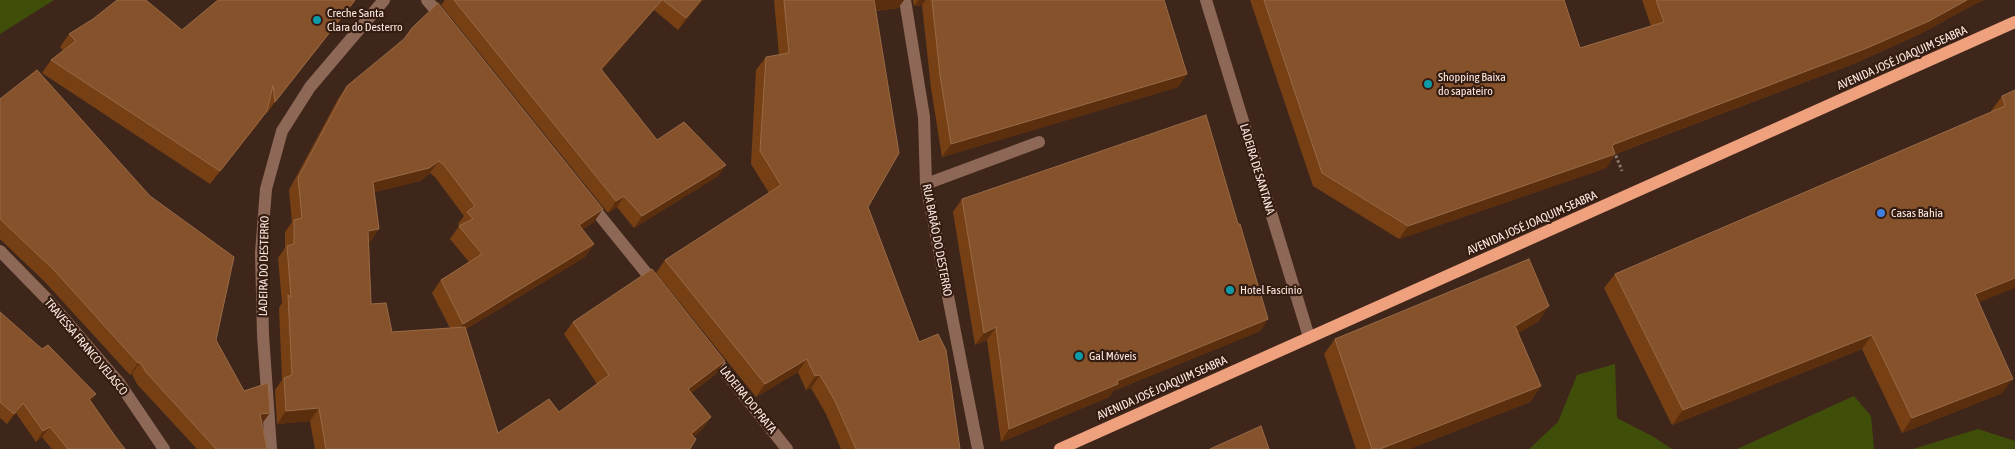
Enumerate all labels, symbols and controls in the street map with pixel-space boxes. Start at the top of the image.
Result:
place label: Creche Santa Clara do Desterro [327,6,403,34]
marker: Creche Santa Clara do Desterro [311,14,323,26]
street label: AVENIDA JOSÉ JOAQUIM SEABRA [1835,23,1969,93]
place label: Shopping Baixa do sapateiro [1438,70,1506,98]
marker: Shopping Baixa do sapateiro [1422,78,1434,90]
street label: LADEIRA DE SANTANA [1236,122,1278,216]
street label: RUA BARÃO DO DESTERRO [919,183,955,297]
street label: AVENIDA JOSÉ JOAQUIM SEABRA [1465,188,1599,258]
place label: Casas Bahia [1891,206,1943,220]
marker: Casas Bahia [1875,207,1887,219]
street label: LADEIRA DO DESTERRO [256,216,272,316]
place label: Hotel Fascinio [1240,283,1302,297]
marker: Hotel Fascinio [1224,284,1236,296]
street label: TRAVESSA FRANCO VELASCO [41,296,131,398]
place label: Gal Móveis [1089,349,1137,363]
marker: Gal Móveis [1073,350,1085,362]
street label: AVENIDA JOSÉ JOAQUIM SEABRA [1095,353,1229,423]
street label: LADEIRA DO PRATA [717,364,779,436]

